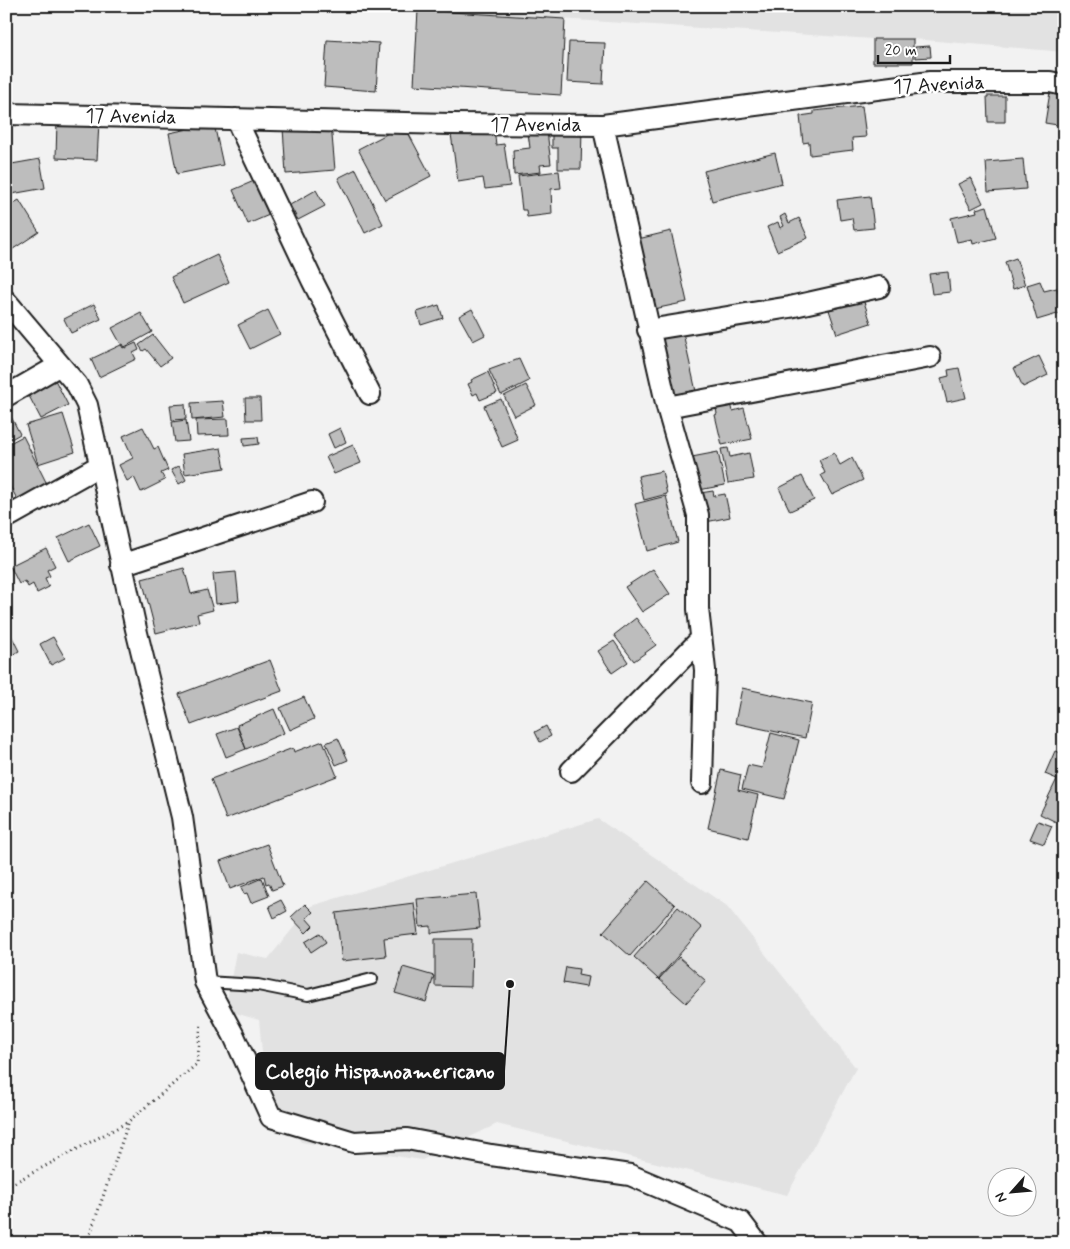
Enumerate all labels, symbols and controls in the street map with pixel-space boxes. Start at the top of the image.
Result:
scale bar [878,32,950,64]
text: 20 m [885,41,917,61]
street label: 17 Avenida [893,69,985,101]
street label: 17 Avenida [85,103,177,131]
street label: 17 Avenida [490,112,582,139]
callout: Colegio Hispanoamericano [256,1053,504,1089]
text: Colegio Hispanoamericano [265,1058,495,1088]
north arrow [988,1166,1038,1216]
text: N [991,1189,1011,1206]

